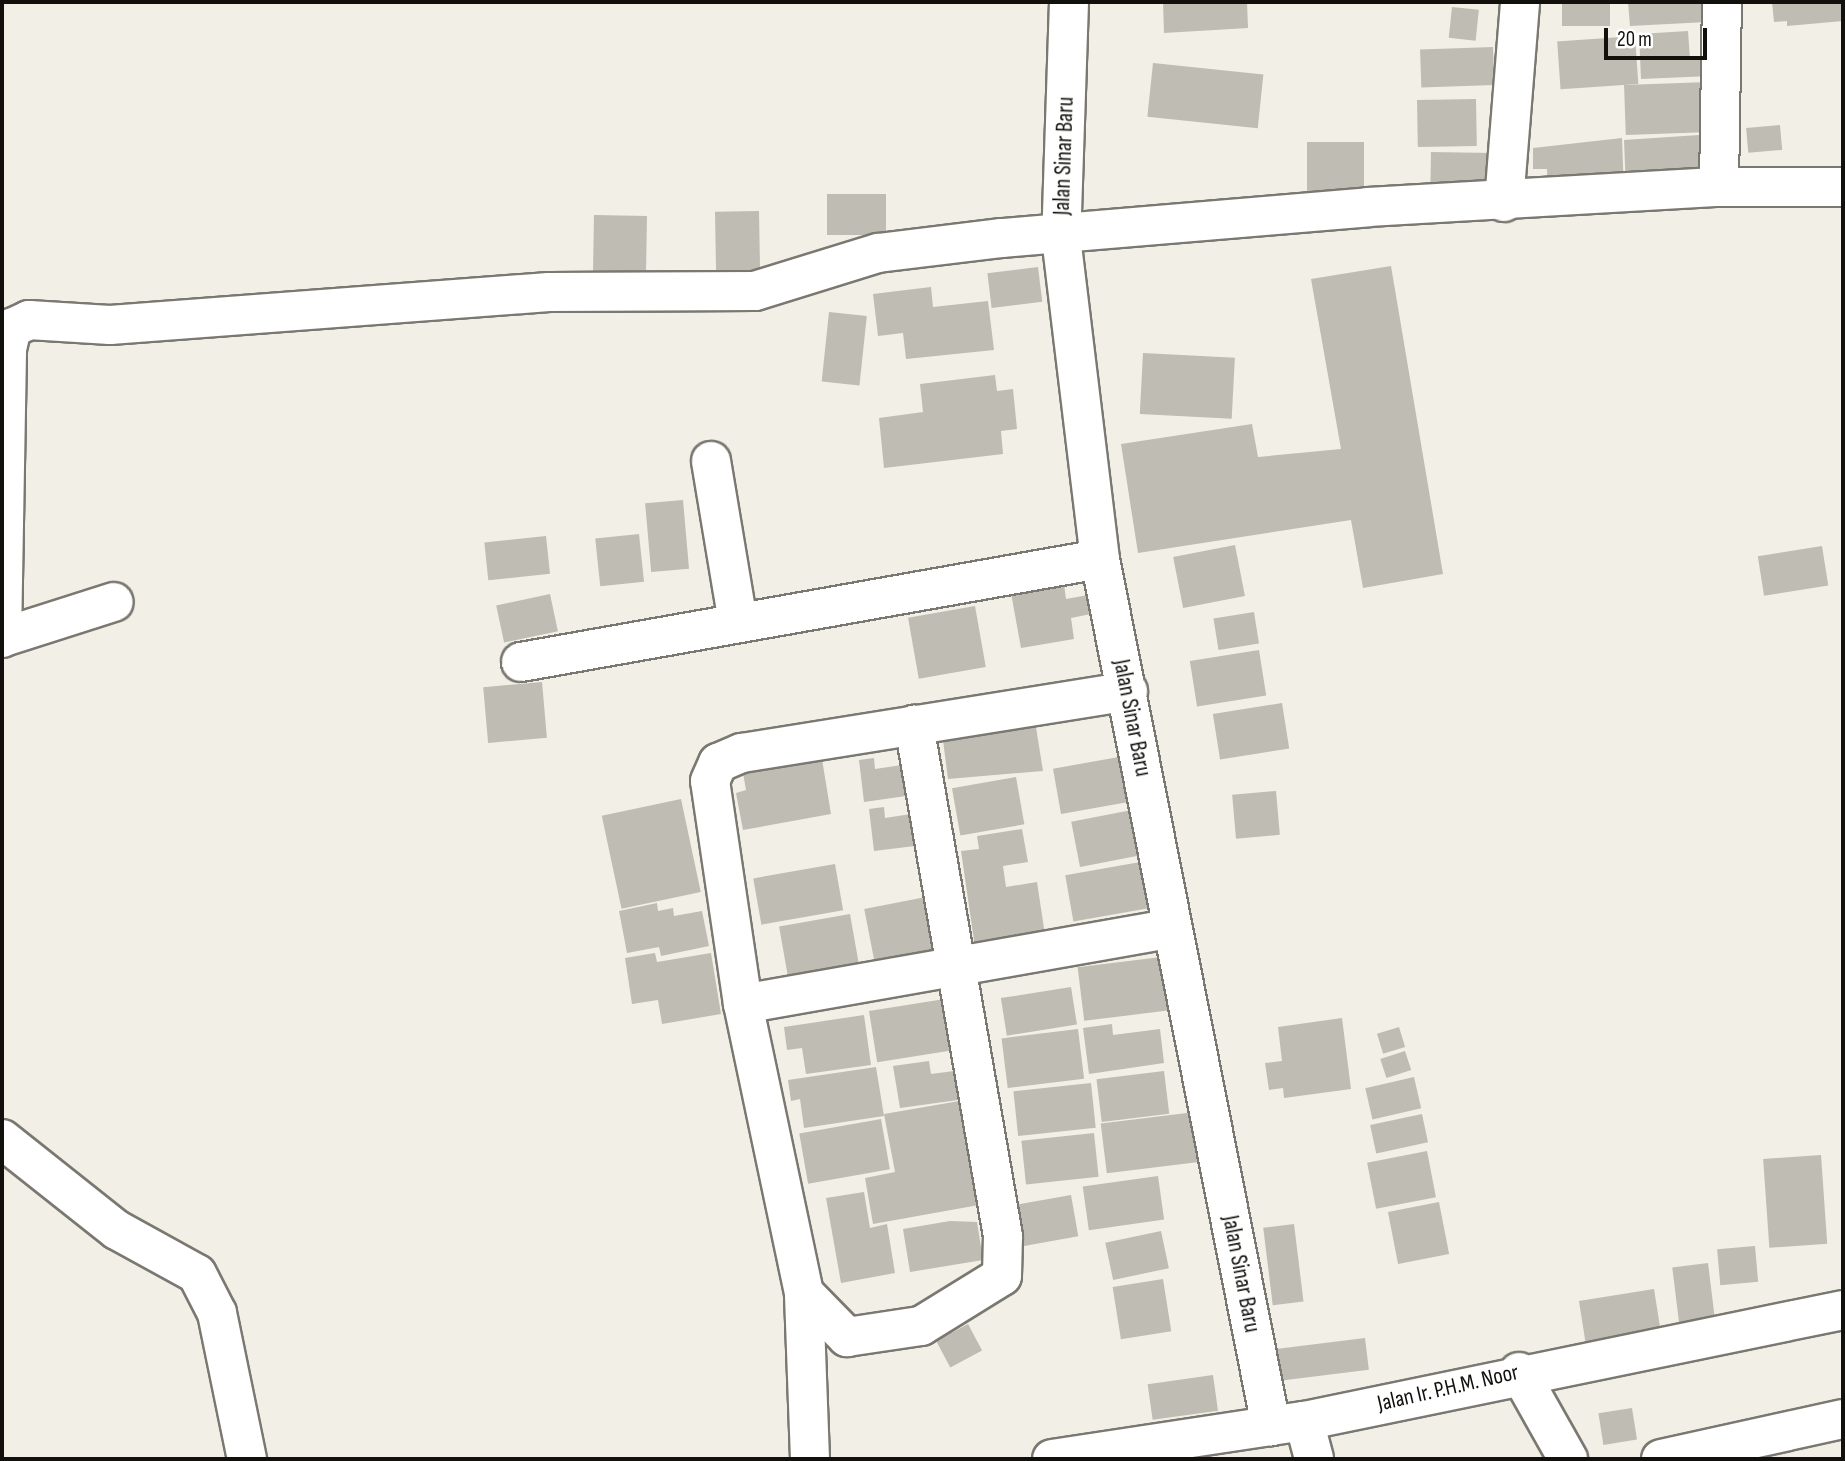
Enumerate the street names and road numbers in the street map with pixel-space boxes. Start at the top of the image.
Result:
street label: Jalan Sinar Baru [1048,96,1080,216]
street label: Jalan Sinar Baru [1107,657,1157,779]
street label: Jalan Sinar Baru [1216,1213,1266,1335]
street label: Jalan Ir. P.H.M. Noor [1375,1358,1521,1418]

